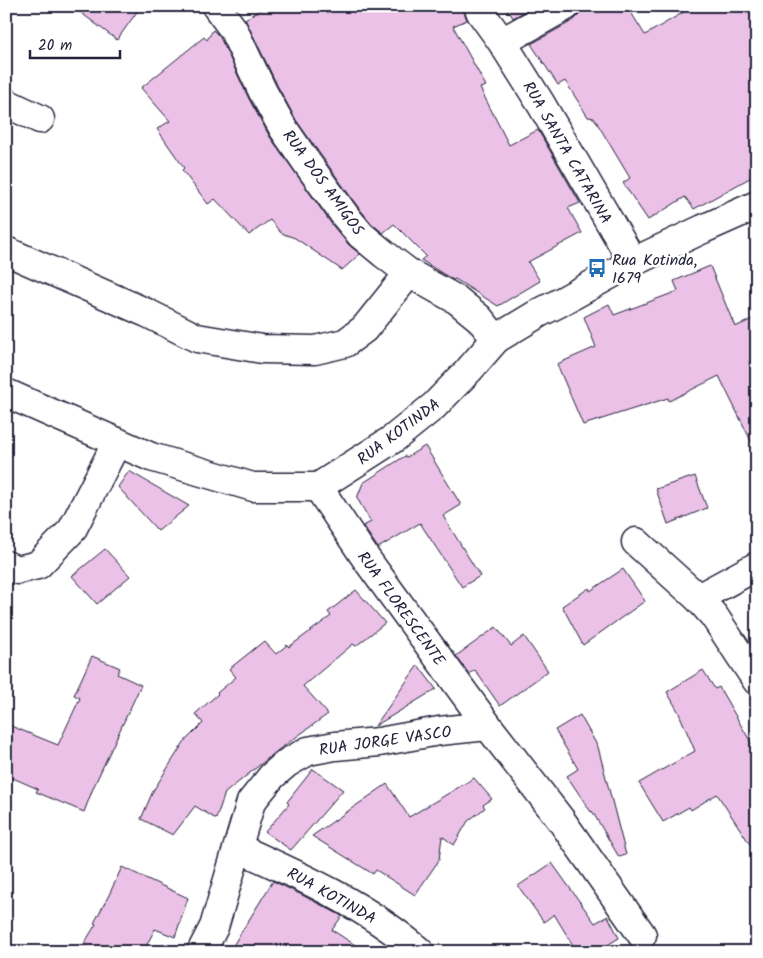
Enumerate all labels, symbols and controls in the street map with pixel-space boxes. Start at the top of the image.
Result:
scale bar [30,28,120,60]
text: 20 m [38,34,72,58]
street label: RUA SANTA CATARINA [516,77,618,229]
street label: RUA DOS AMIGOS [276,125,370,241]
place label: Rua Kotinda, 1679 [612,248,697,291]
bus stop icon: Rua Kotinda, 1679 [586,257,608,279]
street label: RUA KOTINDA [352,392,446,472]
street label: RUA FLORESCENTE [350,546,451,672]
street label: RUA JORGE VASCO [317,720,453,763]
street label: RUA KOTINDA [282,861,381,931]

